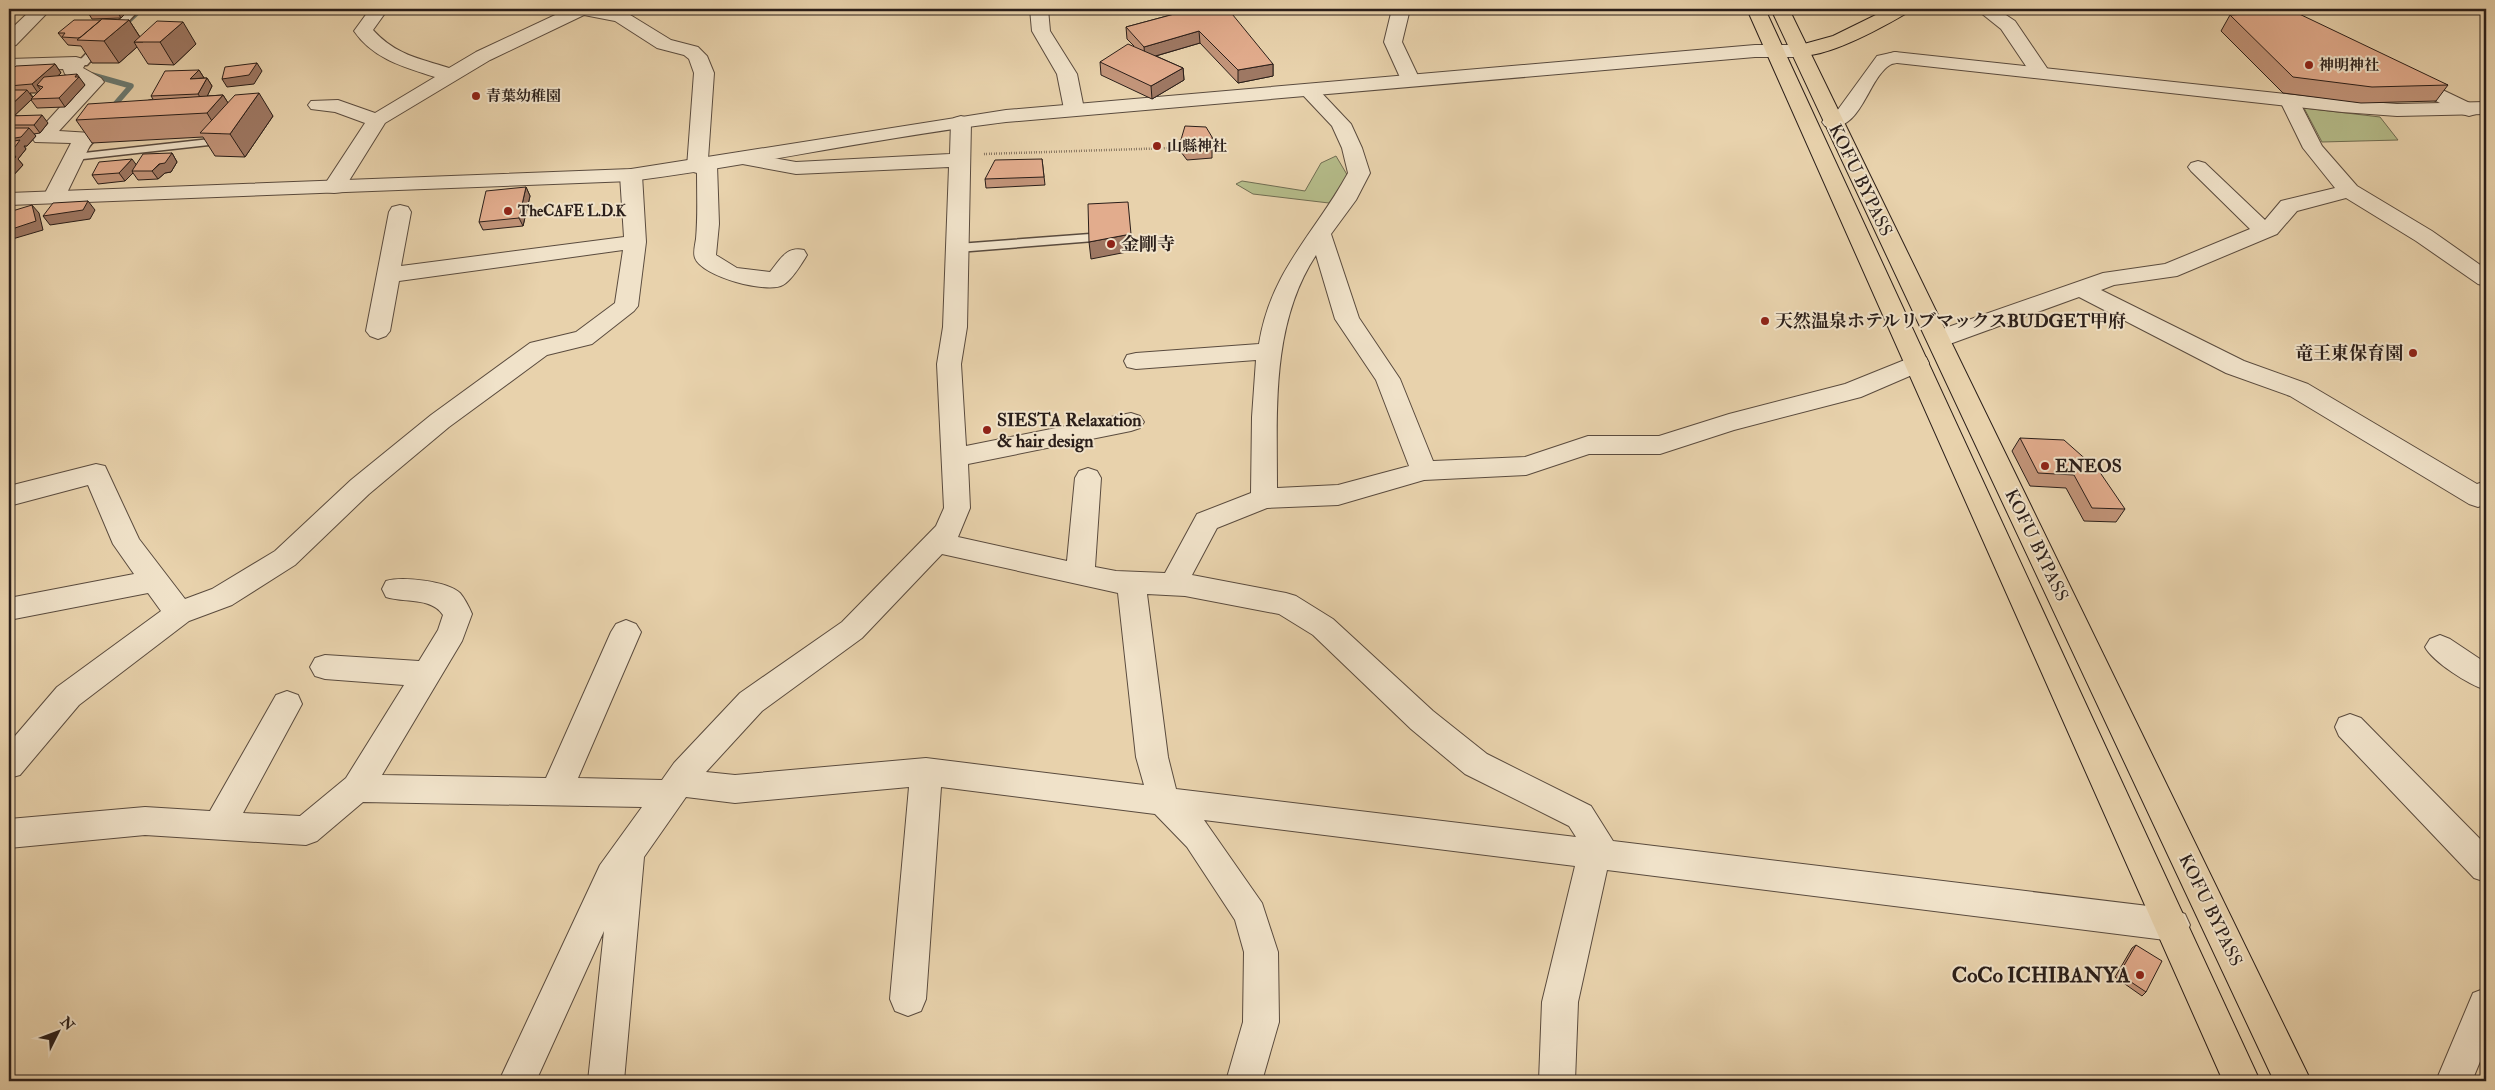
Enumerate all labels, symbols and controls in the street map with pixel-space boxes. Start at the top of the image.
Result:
place label: 神明神社 [2319,56,2379,75]
marker: 神明神社 [2303,59,2315,71]
place label: 青葉幼稚園 [486,87,561,106]
marker: 青葉幼稚園 [470,90,482,102]
street label: KOFU BYPASS [1823,120,1898,240]
place label: 山縣神社 [1167,137,1227,156]
marker: 山縣神社 [1151,140,1163,152]
place label: TheCAFE L.D.K [517,202,627,221]
marker: TheCAFE L.D.K [502,205,514,217]
place label: 金剛寺 [1121,233,1175,256]
marker: 金剛寺 [1105,238,1117,250]
place label: 天然温泉ホテルリブマックスBUDGET甲府 [1775,310,2126,333]
marker: 天然温泉ホテルリブマックスBUDGET甲府 [1759,315,1771,327]
place label: 竜王東保育園 [2295,342,2403,365]
marker: 竜王東保育園 [2407,347,2419,359]
place label: SIESTA Relaxation & hair design [997,409,1142,453]
marker: SIESTA Relaxation & hair design [981,424,993,436]
place label: ENEOS [2055,455,2122,478]
marker: ENEOS [2039,460,2051,472]
street label: KOFU BYPASS [1999,485,2074,605]
street label: KOFU BYPASS [2173,850,2248,970]
place label: CoCo ICHIBANYA [1952,962,2131,989]
marker: CoCo ICHIBANYA [2134,969,2146,981]
north arrow [32,1008,82,1058]
text: N [56,1013,78,1034]

